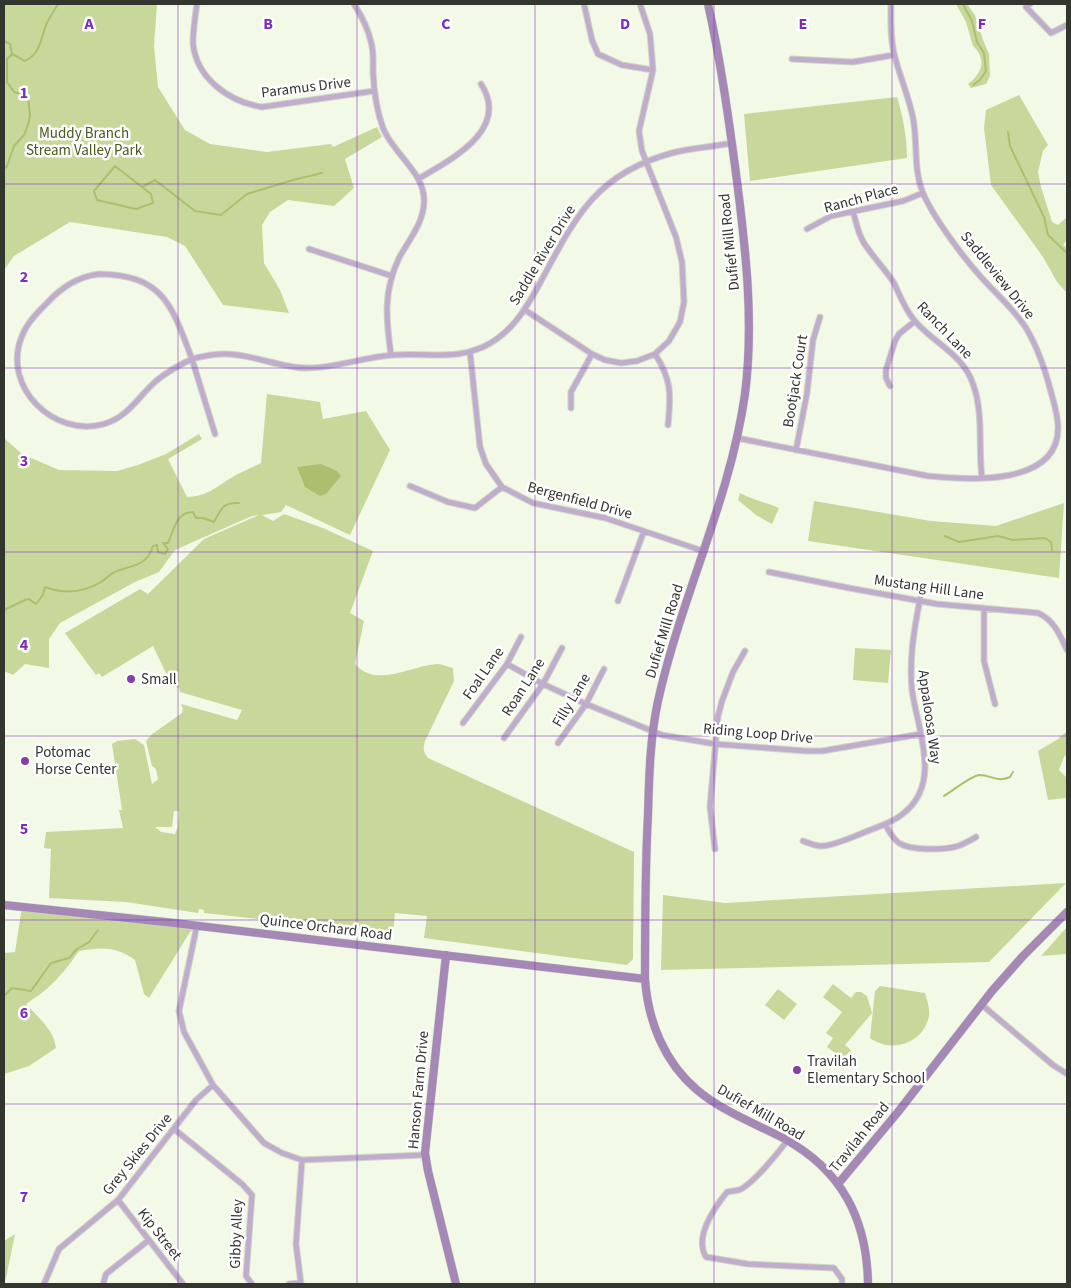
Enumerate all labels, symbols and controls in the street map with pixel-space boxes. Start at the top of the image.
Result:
text: A [83,13,94,35]
text: B [263,13,273,35]
text: C [441,13,451,35]
text: D [620,13,630,35]
text: E [799,13,807,35]
text: F [978,13,986,35]
street label: Paramus Drive [260,72,352,103]
text: 1 [20,82,28,104]
park label: Muddy Branch Stream Valley Park [26,123,143,161]
street label: Ranch Place [822,178,901,218]
street label: Dufief Mill Road [714,192,745,292]
street label: Saddle River Drive [504,201,581,309]
street label: Saddleview Drive [955,227,1040,324]
text: 2 [20,266,28,288]
street label: Ranch Lane [912,297,977,364]
street label: Bootjack Court [778,333,813,429]
text: 3 [20,450,28,472]
street label: Bergenfield Drive [525,476,635,525]
street label: Mustang Hill Lane [873,569,985,606]
street label: Dufief Mill Road [640,581,689,681]
text: 4 [20,634,29,656]
street label: Foal Lane [458,643,509,704]
street label: Roan Lane [497,654,550,720]
street label: Appaloosa Way [912,668,947,766]
place label: Small [141,669,177,690]
street label: Filly Lane [547,669,596,731]
marker: Small [125,673,137,685]
street label: Riding Loop Drive [702,718,814,749]
place label: Potomac Horse Center [35,742,117,780]
marker: Potomac Horse Center [19,755,31,767]
text: 5 [20,818,28,840]
street label: Quince Orchard Road [259,909,393,946]
text: 6 [20,1002,28,1024]
street label: Hanson Farm Drive [403,1030,434,1150]
place label: Travilah Elementary School [807,1051,925,1089]
marker: Travilah Elementary School [791,1064,803,1076]
street label: Dufief Mill Road [713,1079,808,1146]
street label: Travilah Road [824,1098,894,1177]
street label: Grey Skies Drive [98,1109,177,1200]
text: 7 [20,1186,28,1208]
street label: Gibby Alley [225,1199,248,1269]
street label: Kip Street [132,1204,187,1265]

